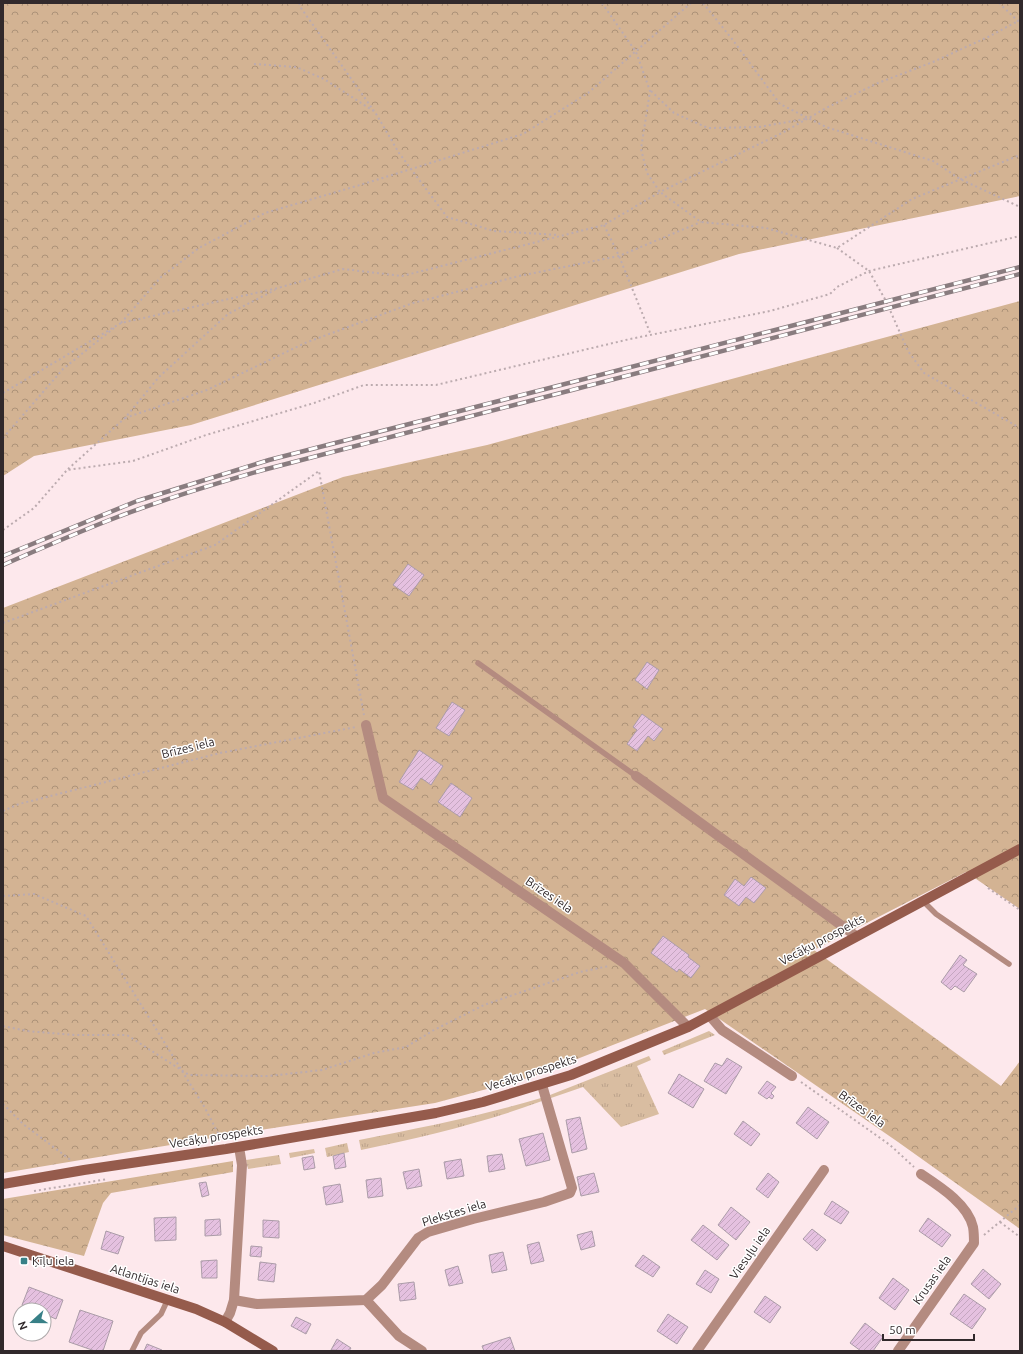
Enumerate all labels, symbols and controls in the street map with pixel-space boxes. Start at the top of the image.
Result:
street label: Brīzes iela [160,735,216,760]
street label: Brīzes iela [523,874,575,915]
street label: Vecāķu prospekts [777,912,867,967]
street label: Vecāķu prospekts [484,1052,578,1093]
street label: Brīzes iela [837,1087,888,1130]
street label: Vecāķu prospekts [168,1123,264,1150]
street label: Plekstes iela [420,1197,487,1228]
street label: Viesuļu iela [727,1224,772,1282]
street label: Krusas iela [910,1253,953,1307]
place label: Ķīļu iela [32,1254,74,1267]
marker: Ķīļu iela [19,1256,29,1266]
street label: Atlantijas iela [109,1261,182,1296]
north arrow [12,1302,52,1342]
scale bar [883,1316,974,1342]
text: N [16,1320,30,1332]
text: 50 m [889,1323,916,1336]

